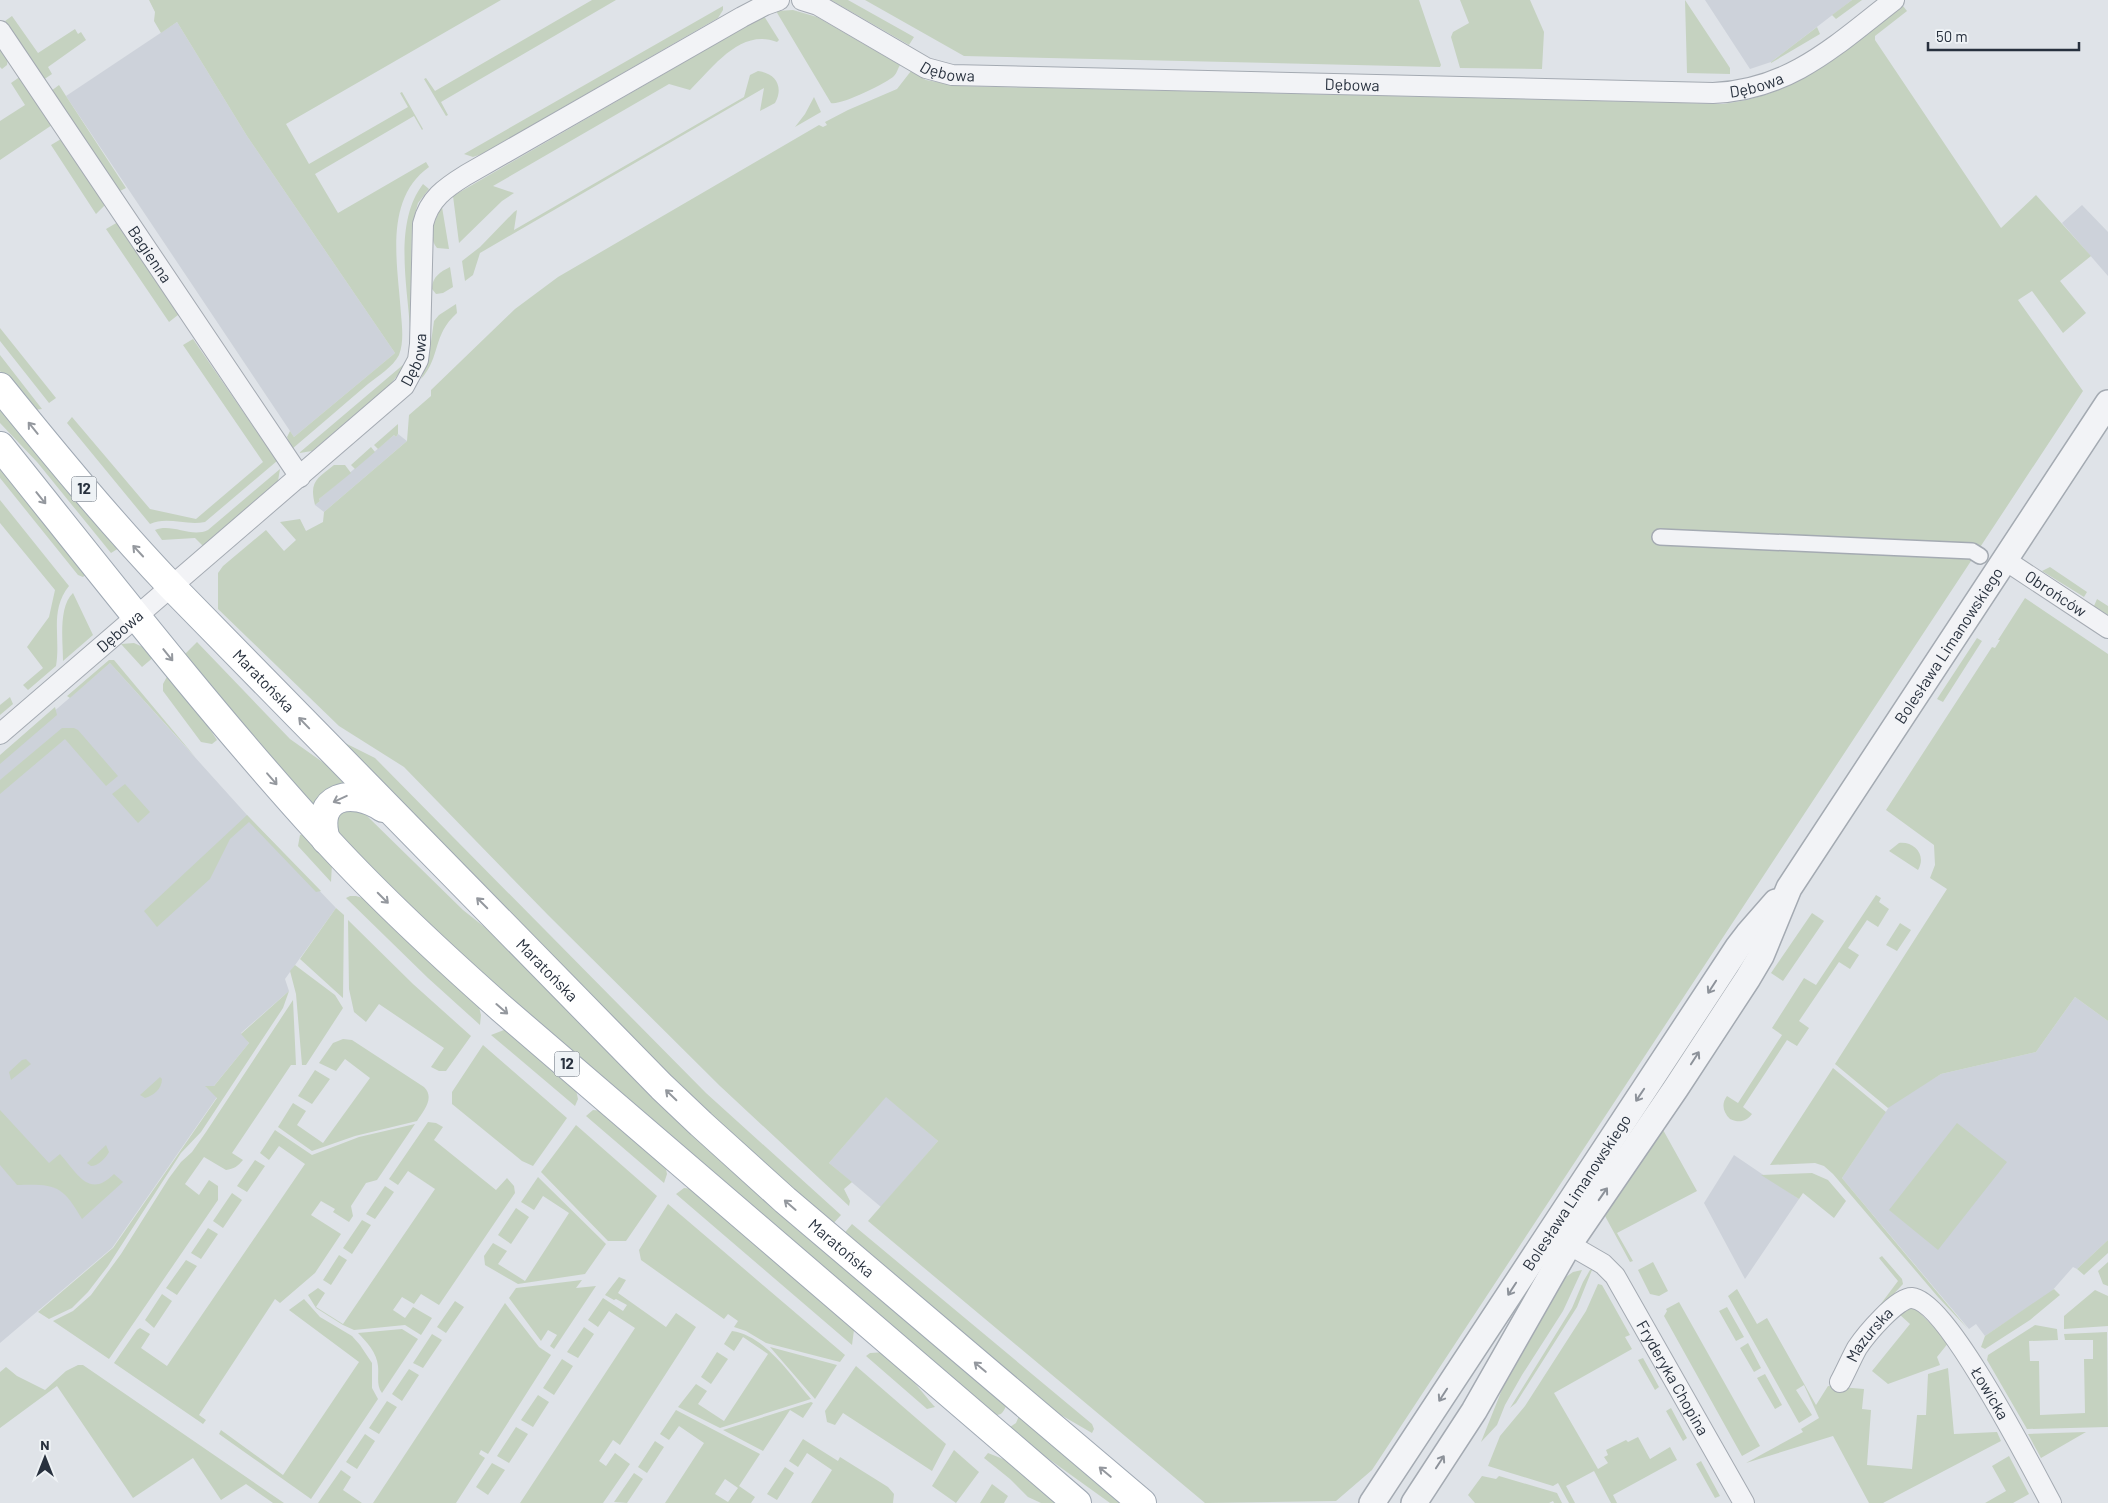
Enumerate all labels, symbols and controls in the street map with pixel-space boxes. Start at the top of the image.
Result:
scale bar [1928,20,2079,52]
text: 50 m [1936,27,1968,45]
street label: Dębowa [917,57,975,85]
street label: Dębowa [1728,68,1786,101]
street label: Dębowa [1324,74,1380,94]
street label: Bagienna [125,222,177,286]
street label: Dębowa [396,333,429,389]
one-way arrow [27,421,38,434]
road number: 12 [72,476,96,502]
one-way arrow [36,491,47,504]
one-way arrow [132,545,144,558]
street label: Bolesława Limanowskiego [1890,563,2006,727]
street label: Obrońców [2022,566,2091,621]
street label: Dębowa [92,605,146,656]
street label: Maratońska [229,645,299,716]
one-way arrow [163,648,174,661]
one-way arrow [298,716,310,729]
one-way arrow [267,773,278,786]
one-way arrow [333,795,348,805]
one-way arrow [377,892,389,904]
one-way arrow [476,897,488,910]
street label: Maratońska [513,934,582,1005]
one-way arrow [1706,980,1716,994]
one-way arrow [496,1003,509,1014]
road number: 12 [554,1052,580,1076]
one-way arrow [1690,1052,1700,1066]
one-way arrow [1635,1088,1645,1102]
one-way arrow [665,1089,677,1101]
street label: Bolesława Limanowskiego [1518,1110,1634,1274]
one-way arrow [1598,1187,1608,1201]
one-way arrow [784,1199,797,1211]
street label: Maratońska [805,1214,879,1281]
one-way arrow [1507,1282,1517,1296]
street label: Mazurska [1841,1303,1896,1365]
street label: Fryderyka Chopina [1633,1317,1713,1438]
one-way arrow [974,1362,987,1373]
street label: Łowicka [1967,1362,2014,1423]
one-way arrow [1438,1388,1448,1402]
north arrow [20,1433,70,1483]
text: N [40,1436,50,1453]
one-way arrow [1436,1456,1446,1470]
one-way arrow [1099,1466,1112,1477]

